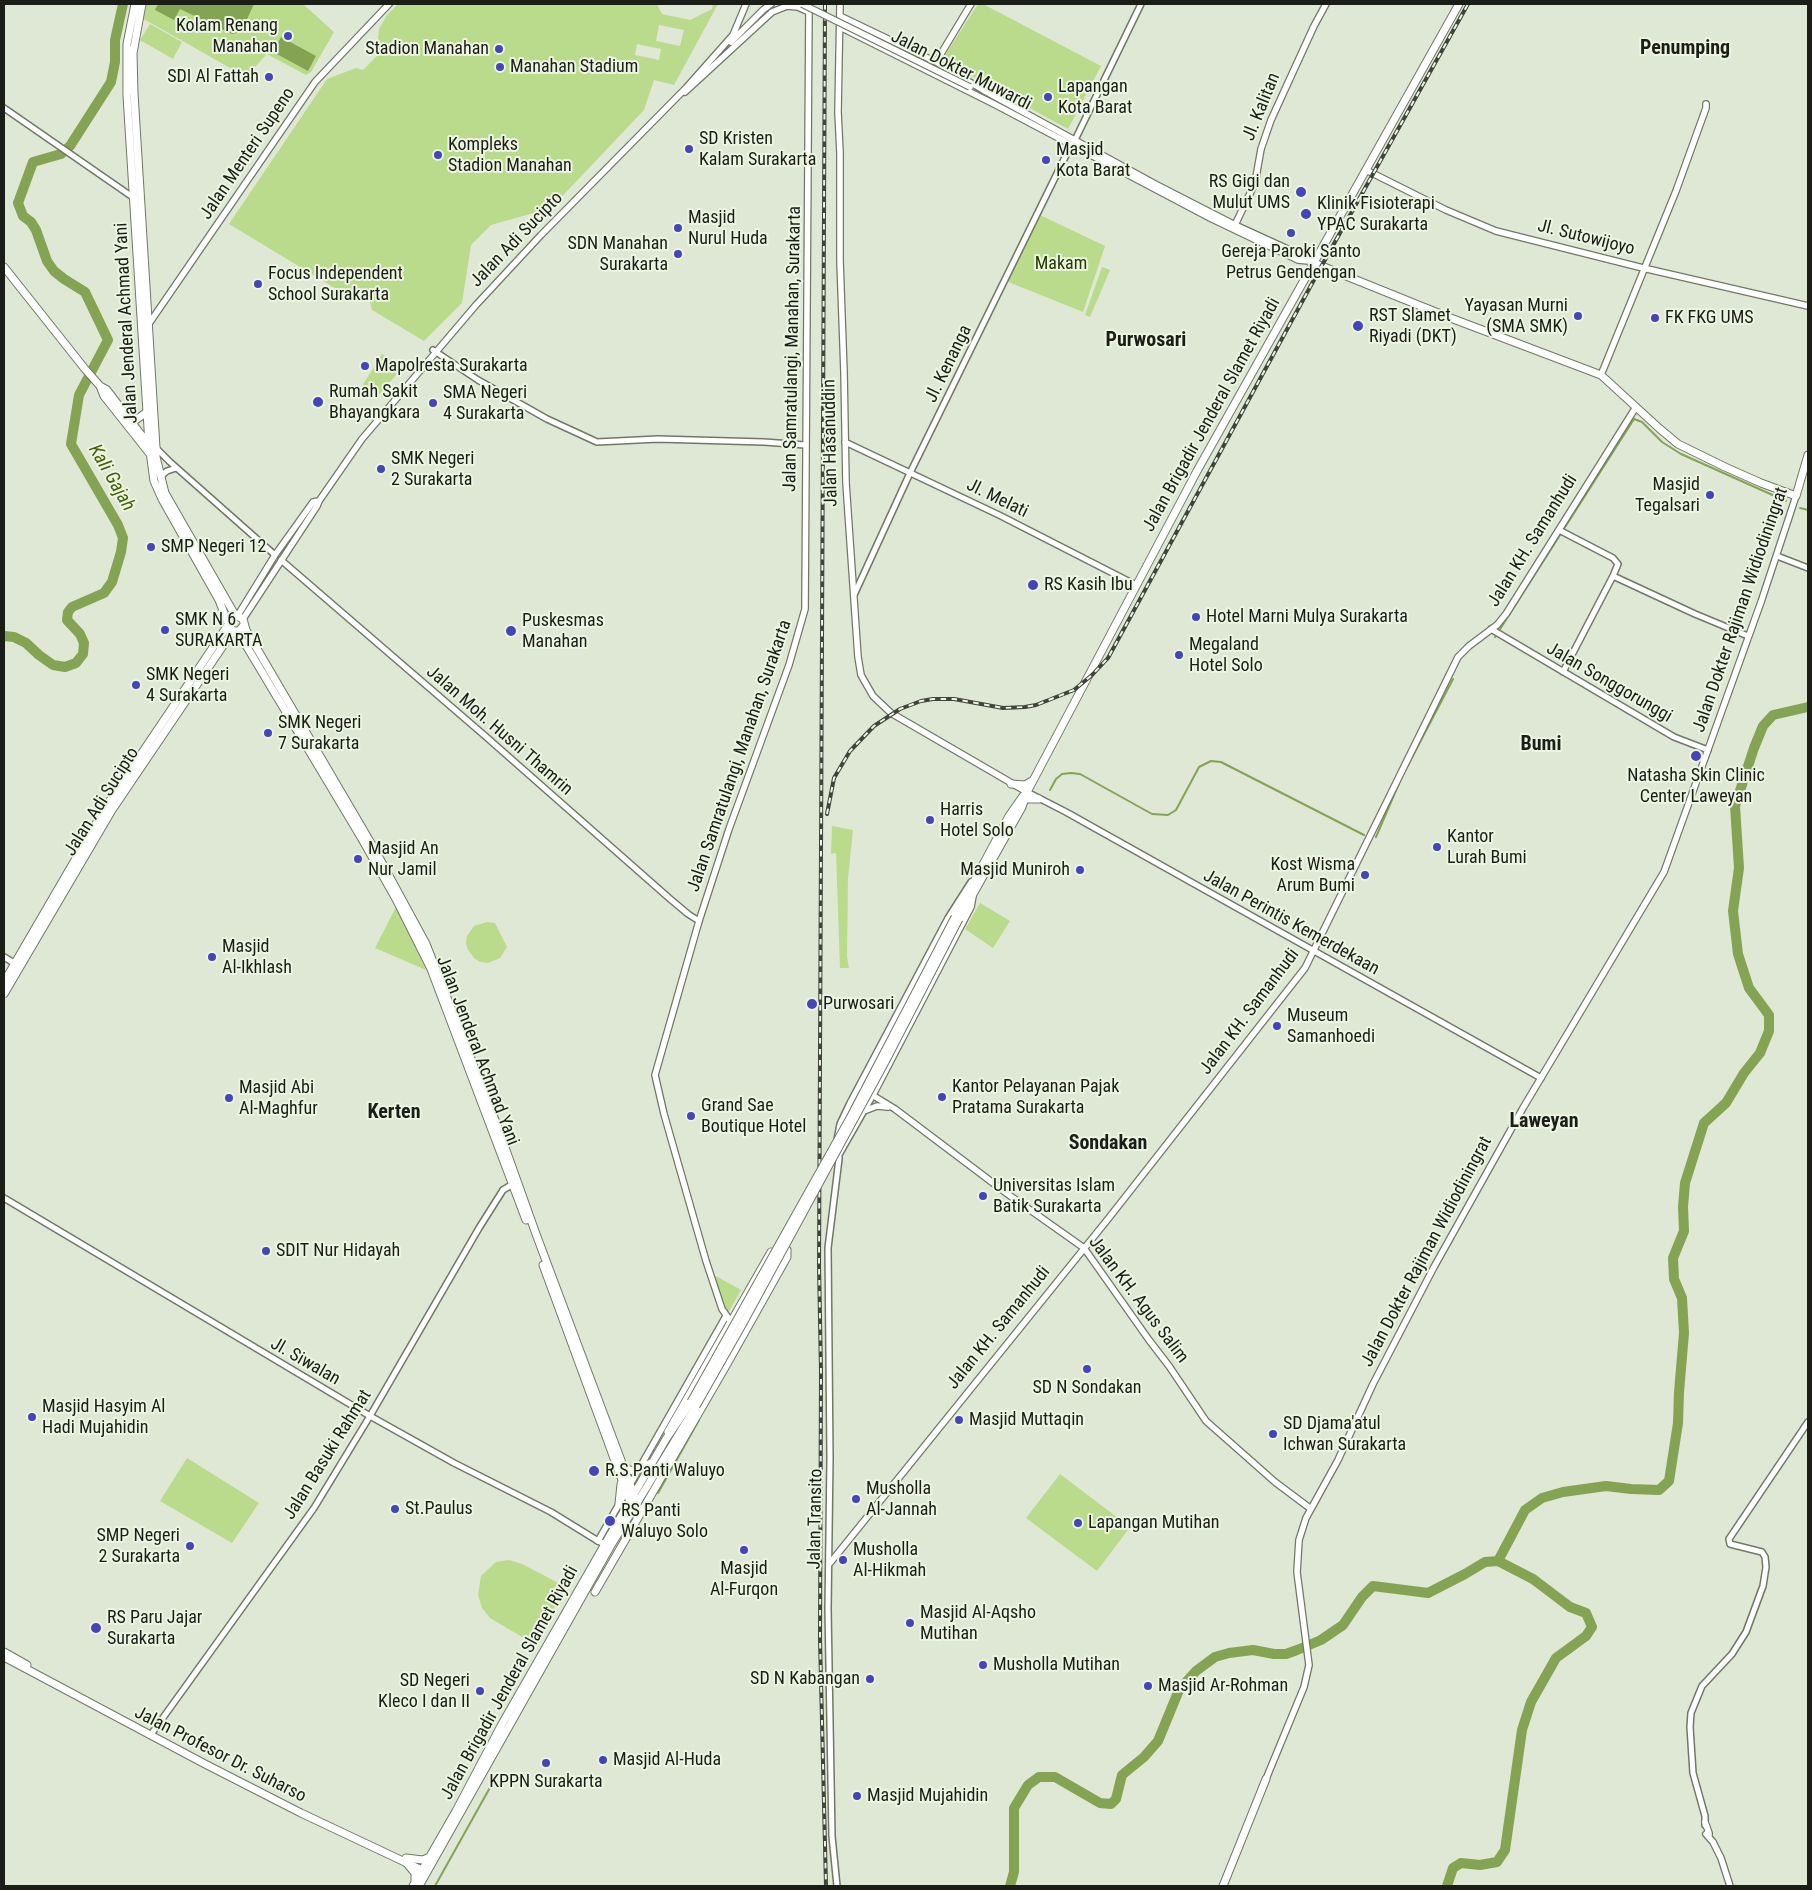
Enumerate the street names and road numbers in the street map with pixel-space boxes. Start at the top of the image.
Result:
street label: Jalan Dokter Muwardi [887,26,1035,116]
street label: Jl. Kalitan [1239,70,1285,144]
street label: Jalan Menteri Supeno [196,84,300,224]
street label: Jalan Adi Sucipto [466,188,568,292]
street label: Jalan Samratulangi, Manahan, Surakarta [780,206,806,492]
street label: Jl. Sutowijoyo [1535,216,1637,260]
street label: Jalan Jenderal Achmad Yani [111,222,143,424]
street label: Jalan Brigadir Jenderal Slamet Riyadi [1139,294,1285,536]
street label: Jl. Kenanga [921,322,977,406]
street label: Jalan Hasanuddin [819,379,843,507]
street label: Jalan KH. Samanhudi [1484,471,1582,611]
street label: Jl. Melati [963,475,1031,523]
street label: Jalan Dokter Rajiman Widiodiningrat [1689,485,1793,735]
street label: Jalan Samratulangi, Manahan, Surakarta [683,617,797,895]
street label: Jalan Songgorunggi [1542,638,1676,728]
street label: Jalan Moh. Husni Thamrin [421,662,577,800]
street label: Jalan Adi Sucipto [60,744,144,860]
street label: Jalan Perintis Kemerdekaan [1199,866,1383,980]
street label: Jalan KH. Samanhudi [1196,945,1304,1079]
street label: Jalan Jenderal Achmad Yani [431,953,523,1149]
street label: Jalan Dokter Rajiman Widiodiningrat [1357,1133,1497,1371]
street label: Jalan KH. Agus Salim [1083,1232,1193,1368]
street label: Jalan KH. Samanhudi [943,1262,1055,1394]
street label: Jl. Siwalan [266,1333,344,1391]
street label: Jalan Basuki Rahmat [279,1386,377,1524]
street label: Jalan Transito [804,1469,828,1569]
street label: Jalan Brigadir Jenderal Slamet Riyadi [437,1562,583,1804]
street label: Jalan Profesor Dr. Suharso [131,1702,309,1808]

